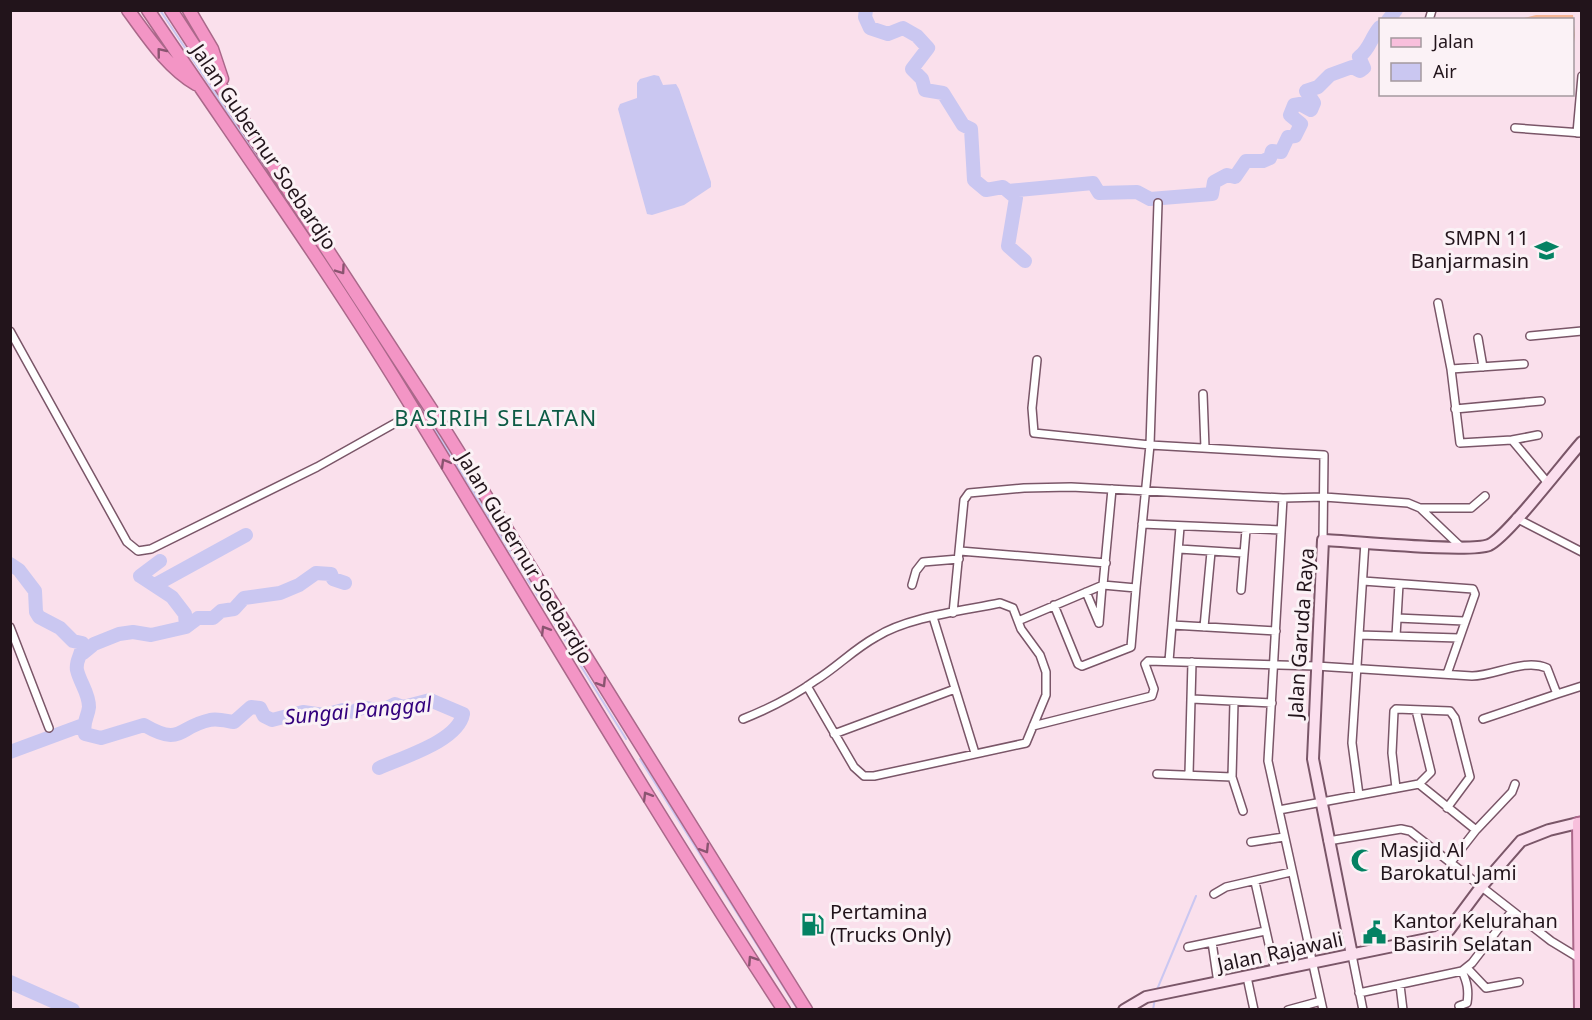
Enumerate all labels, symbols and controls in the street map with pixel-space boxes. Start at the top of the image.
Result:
legend [1379,18,1574,96]
text: Jalan [1431,29,1474,53]
street label: Jalan Gubernur Soebardjo [184,37,344,255]
one-way arrow [157,48,168,59]
text: Air [1433,59,1457,83]
place label: SMPN 11 Banjarmasin [1411,224,1529,274]
school or university icon: SMPN 11 Banjarmasin [1534,237,1560,263]
one-way arrow [334,263,345,274]
district label: BASIRIH SELATAN [394,402,598,432]
street label: Jalan Gubernur Soebardjo [450,445,600,669]
one-way arrow [440,458,452,469]
street label: Jalan Garuda Raya [1281,547,1320,721]
one-way arrow [541,626,552,636]
one-way arrow [595,677,607,687]
water label: Sungai Panggal [283,690,433,730]
one-way arrow [642,792,654,802]
place label: Masjid Al Barokatul Jami [1380,836,1517,886]
one-way arrow [697,843,709,853]
mosque icon: Masjid Al Barokatul Jami [1349,848,1375,874]
place label: Pertamina (Trucks Only) [830,898,951,948]
place label: Kantor Kelurahan Basirih Selatan [1393,907,1558,957]
fuel station icon: Pertamina (Trucks Only) [799,911,825,937]
public building icon: Kantor Kelurahan Basirih Selatan [1362,919,1388,945]
street label: Jalan Rajawali [1213,925,1345,978]
one-way arrow [748,956,759,967]

